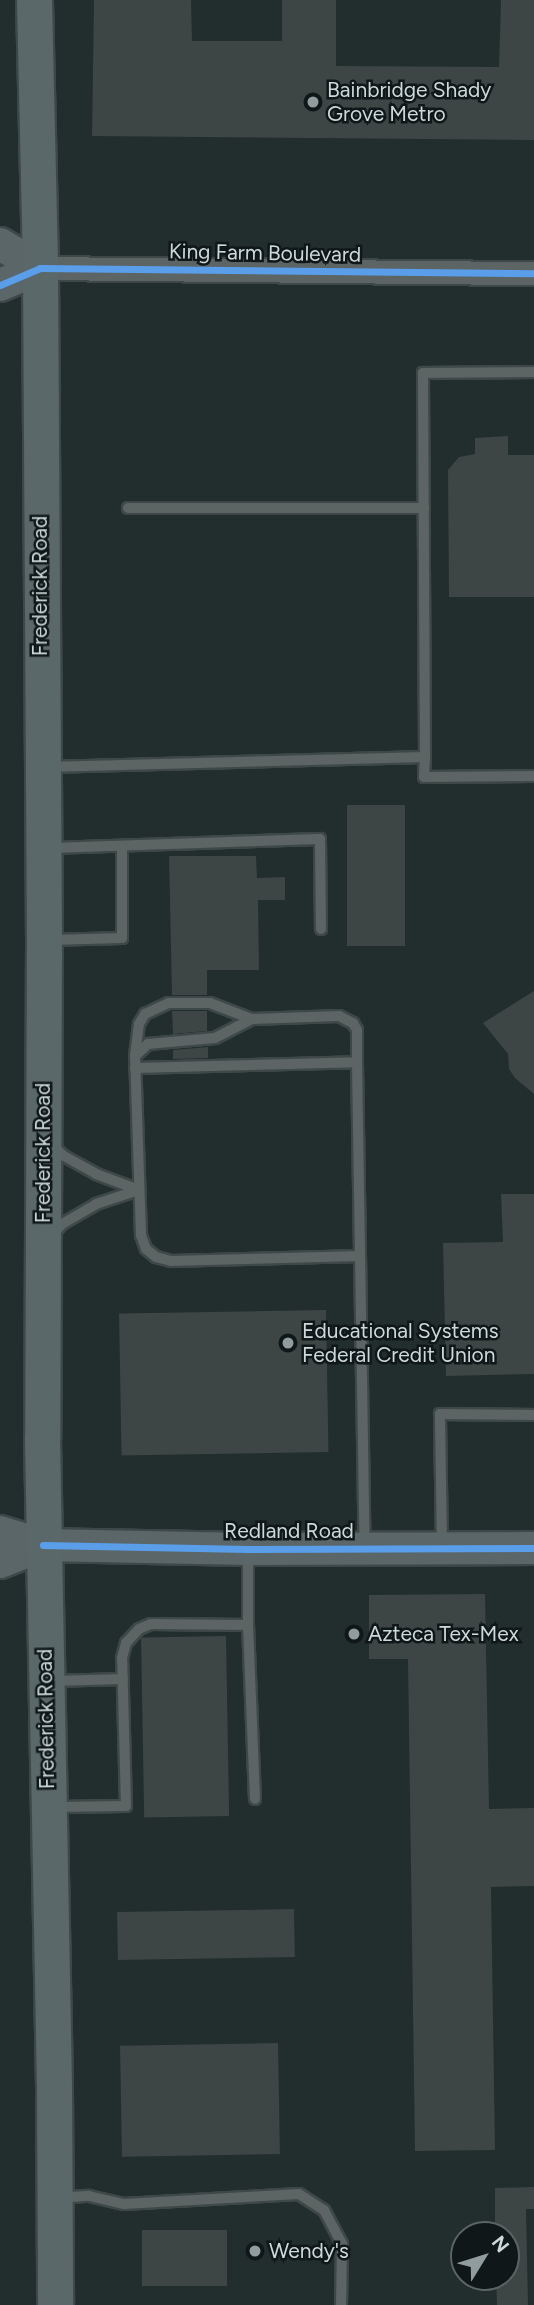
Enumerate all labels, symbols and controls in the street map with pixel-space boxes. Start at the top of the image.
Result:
place label: Bainbridge Shady Grove Metro [327,77,491,127]
marker: Bainbridge Shady Grove Metro [305,94,321,110]
street label: King Farm Boulevard [169,239,361,267]
street label: Frederick Road [27,516,53,656]
street label: Frederick Road [30,1083,56,1223]
place label: Educational Systems Federal Credit Union [302,1318,498,1368]
marker: Educational Systems Federal Credit Union [280,1335,296,1351]
street label: Redland Road [224,1518,354,1544]
place label: Azteca Tex-Mex [368,1621,519,1647]
marker: Azteca Tex-Mex [346,1626,362,1642]
street label: Frederick Road [32,1649,60,1789]
north arrow [450,2221,520,2291]
text: N [487,2231,514,2257]
place label: Wendy's [269,2238,349,2264]
marker: Wendy's [247,2243,263,2259]

